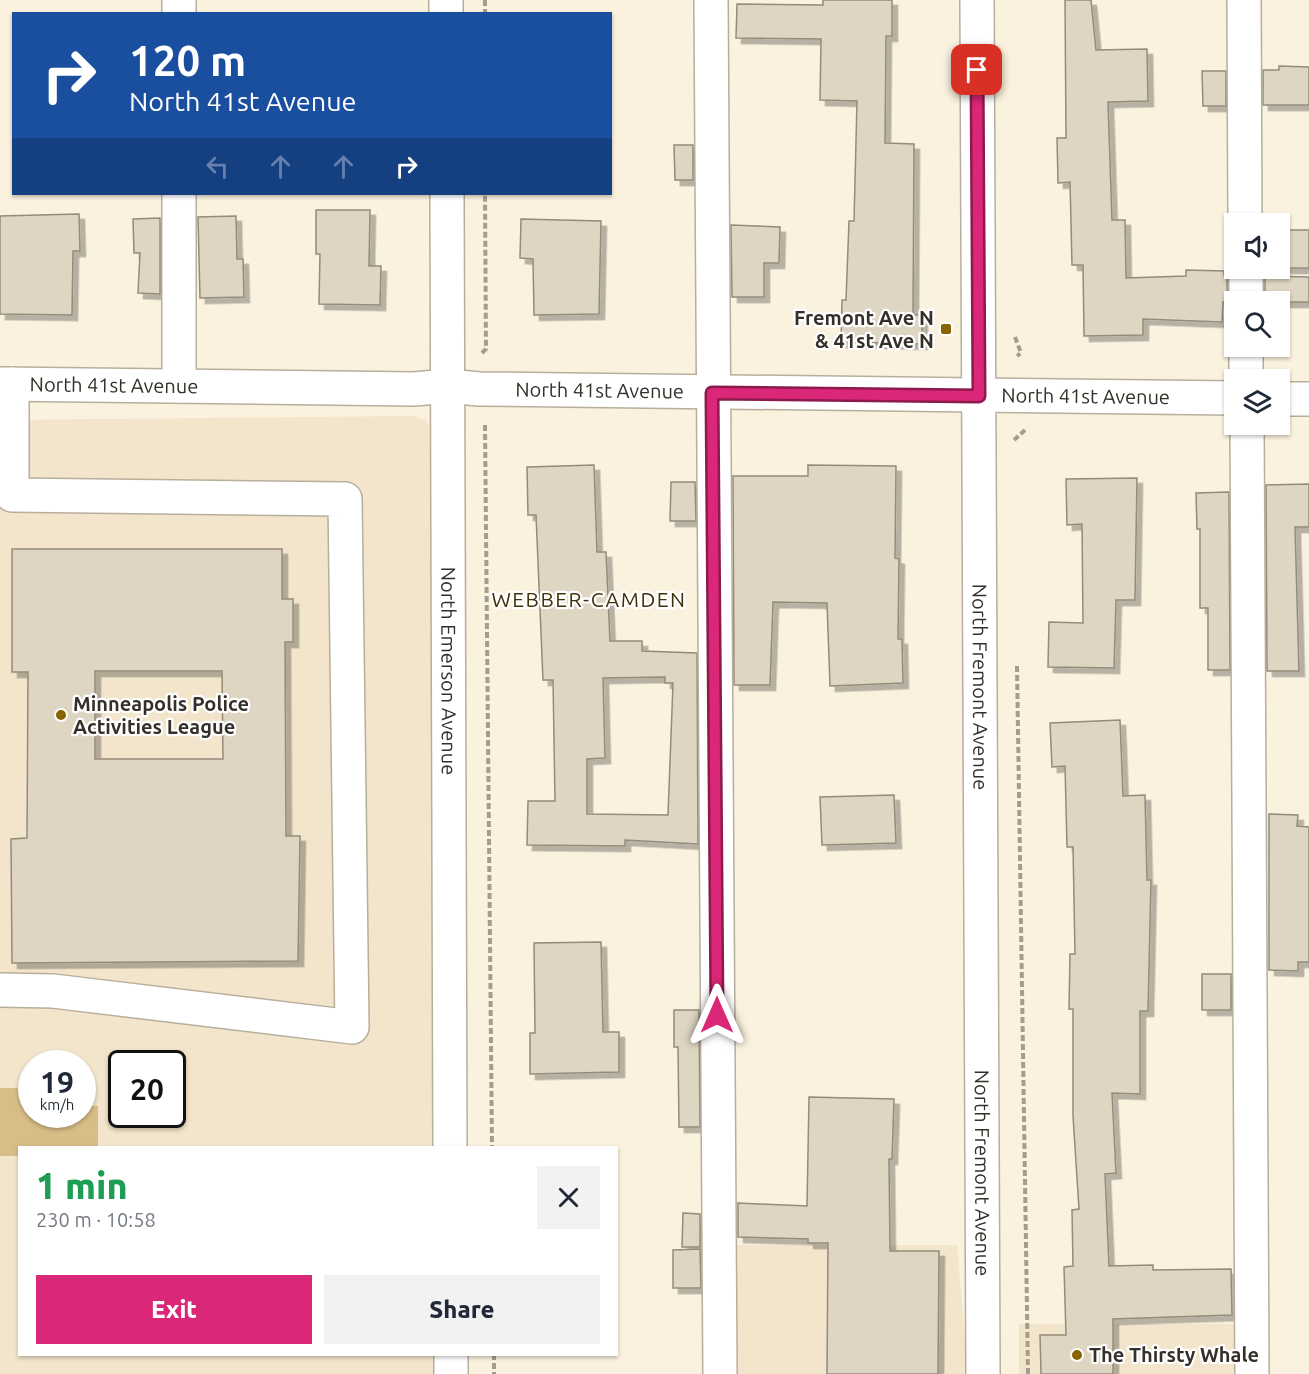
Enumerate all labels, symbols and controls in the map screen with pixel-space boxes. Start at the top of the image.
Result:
icon: right [30,36,108,114]
text: 120 m [129,37,246,84]
pin [951,44,1002,95]
icon: arrive [960,53,993,86]
text: North 41st Avenue [129,86,356,116]
icon: left [201,150,234,183]
icon: ahead [264,150,297,183]
icon: ahead [327,150,360,183]
icon: right [390,150,423,183]
map controls [1224,213,1290,435]
button: sound [1224,213,1290,279]
button: search [1224,291,1290,357]
place label: Fremont Ave N & 41st Ave N [794,306,934,352]
marker: Fremont Ave N & 41st Ave N [939,322,953,336]
button: layers [1224,369,1290,435]
street label: North 41st Avenue [30,372,198,397]
street label: North 41st Avenue [515,377,684,402]
street label: North 41st Avenue [1001,383,1170,408]
street label: North Emerson Avenue [437,567,461,775]
street label: North Fremont Avenue [969,584,992,790]
district label: WEBBER-CAMDEN [491,587,687,611]
place label: Minneapolis Police Activities League [73,692,249,738]
marker: Minneapolis Police Activities League [54,708,68,722]
position arrow [685,983,749,1047]
speed limit sign: 20 [108,1050,186,1128]
text: 19 [40,1065,74,1099]
street label: North Fremont Avenue [971,1070,995,1276]
text: km/h [40,1096,74,1113]
text: 1 min [36,1165,128,1206]
button: close [537,1166,600,1229]
text: 230 m · 10:58 [36,1208,156,1231]
button: Exit [36,1275,312,1344]
button: Share [324,1275,600,1344]
place label: The Thirsty Whale [1089,1343,1259,1366]
marker: The Thirsty Whale [1070,1348,1084,1362]

